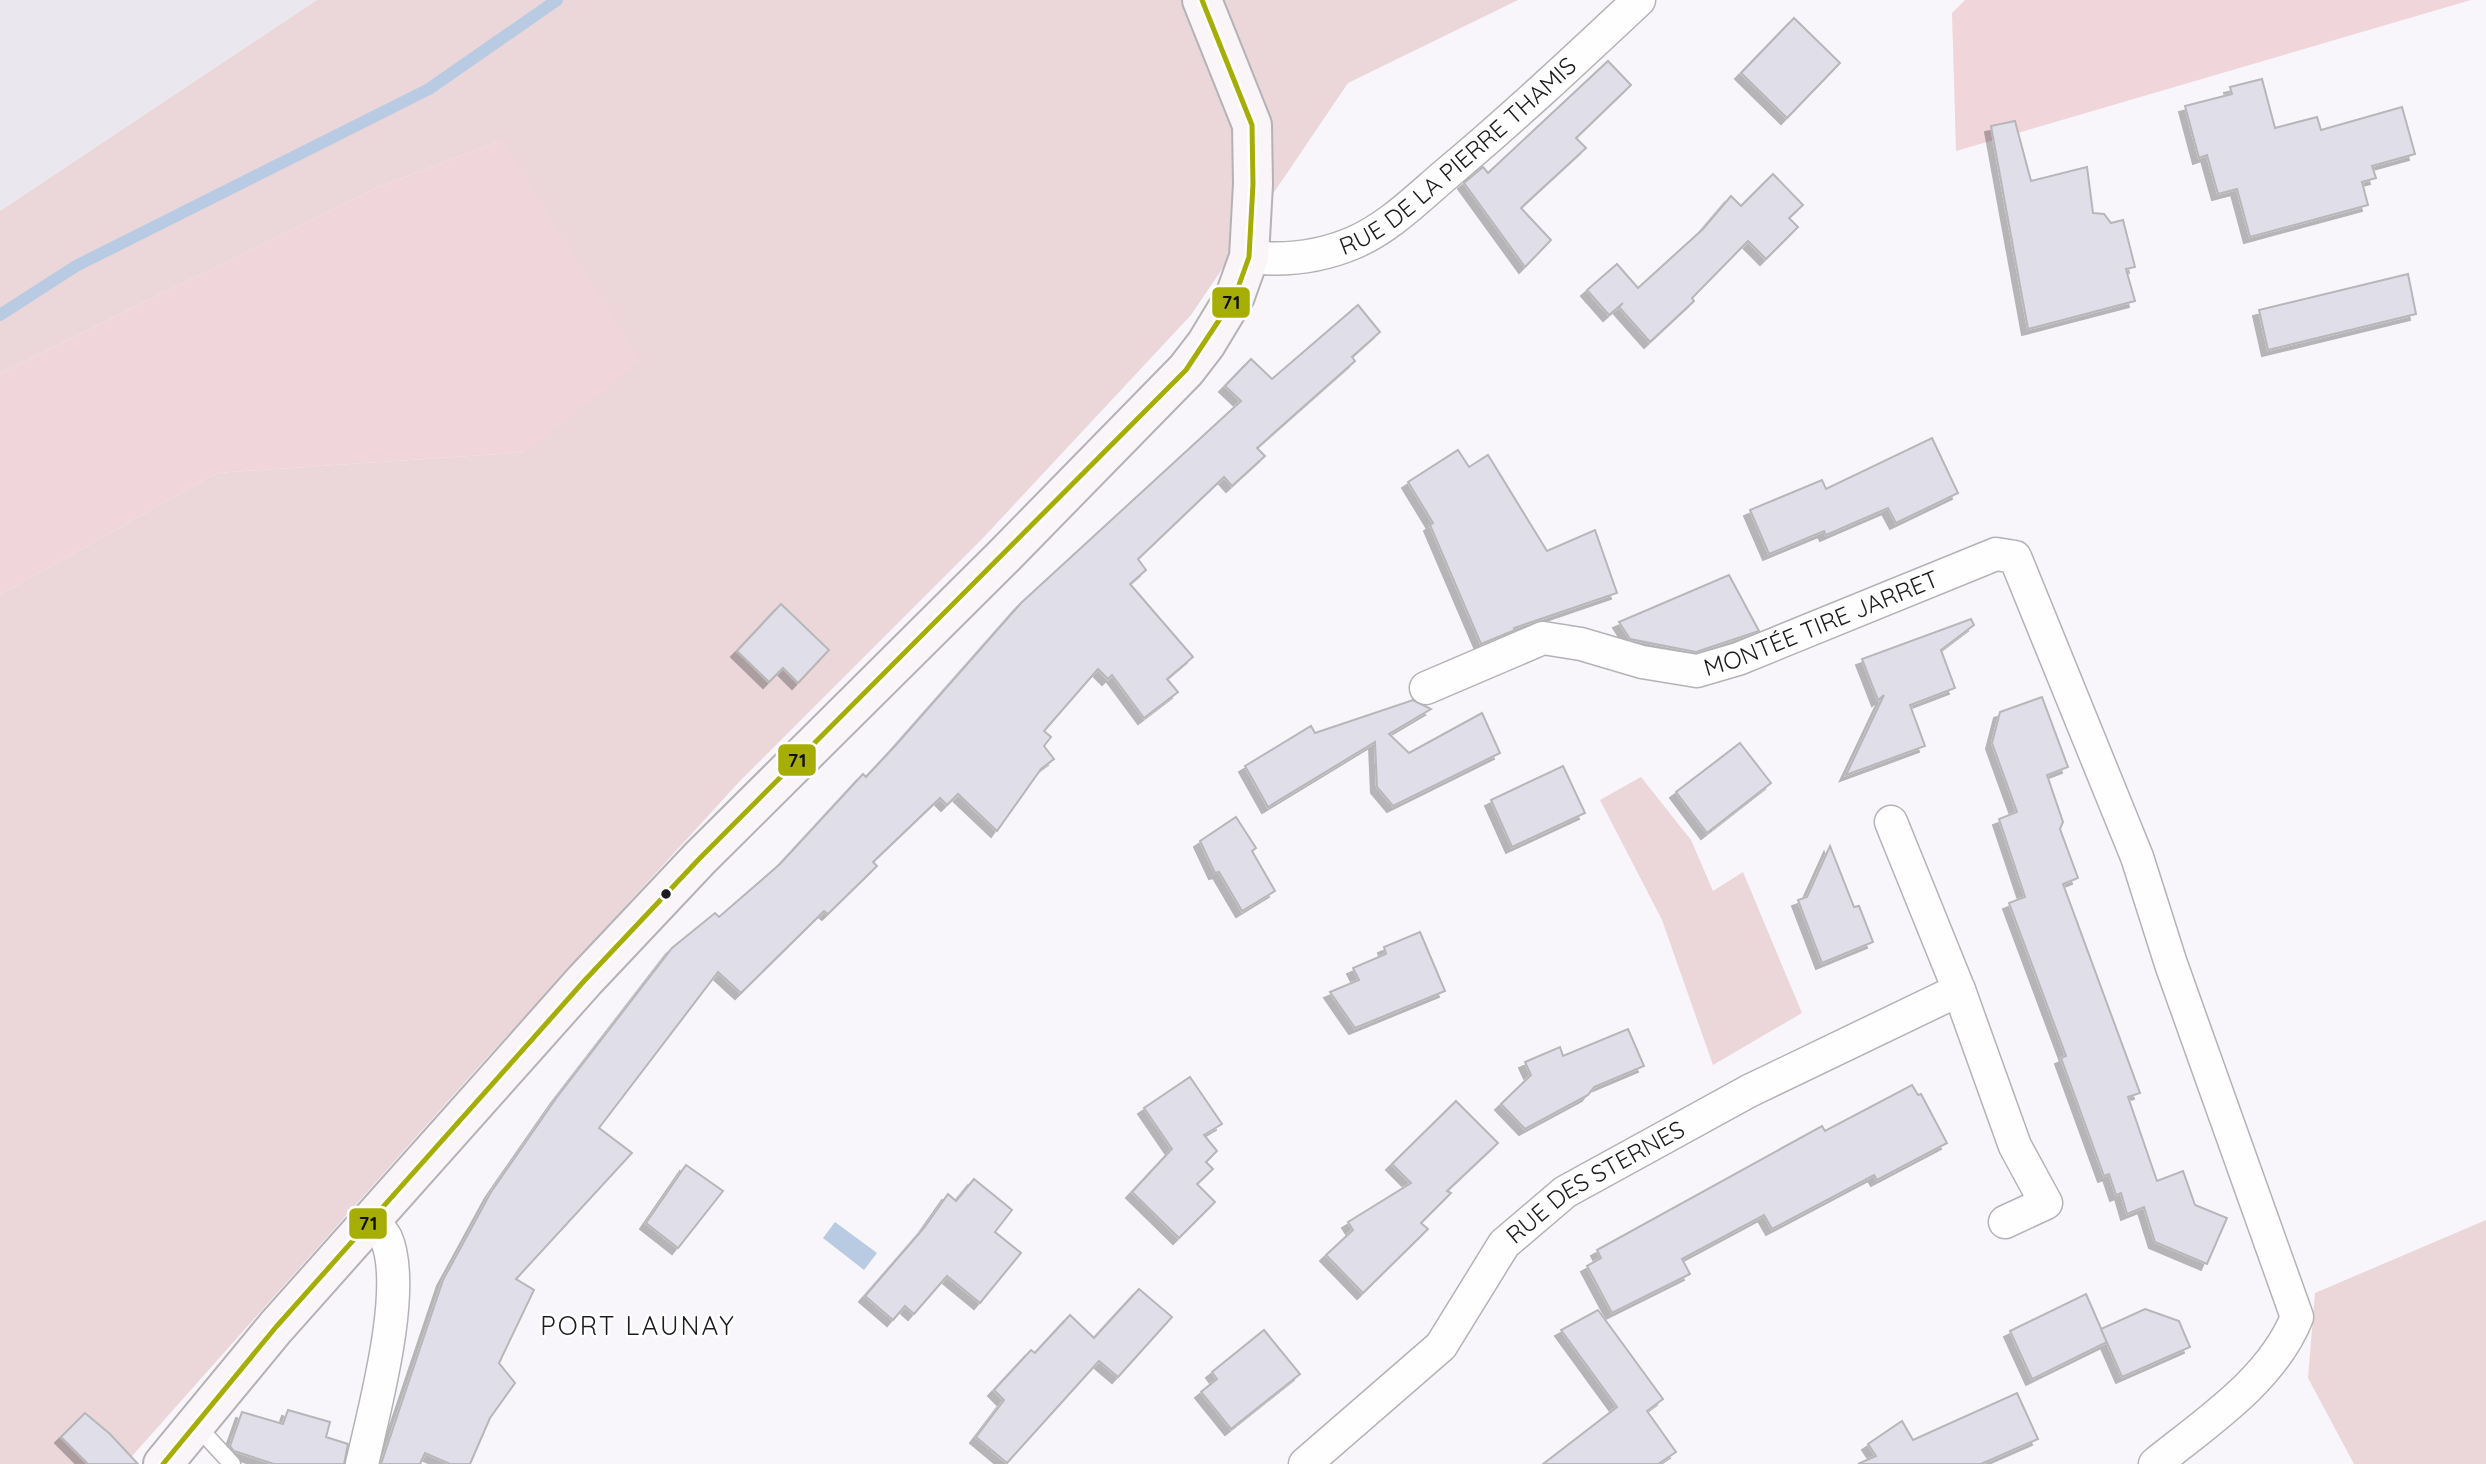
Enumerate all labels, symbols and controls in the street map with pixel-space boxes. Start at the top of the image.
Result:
street label: RUE DE LA PIERRE THAMIS [1335,50,1582,261]
line badge: 71 [1211,286,1251,319]
text: 71 [1222,290,1240,314]
street label: MONTÉE TIRE JARRET [1700,563,1943,682]
line badge: 71 [777,743,817,777]
text: 71 [788,748,806,772]
unlabelled marker [659,887,673,901]
street label: RUE DES STERNES [1500,1113,1689,1250]
line badge: 71 [348,1207,388,1240]
text: 71 [359,1211,377,1235]
district label: PORT LAUNAY [540,1309,736,1342]

